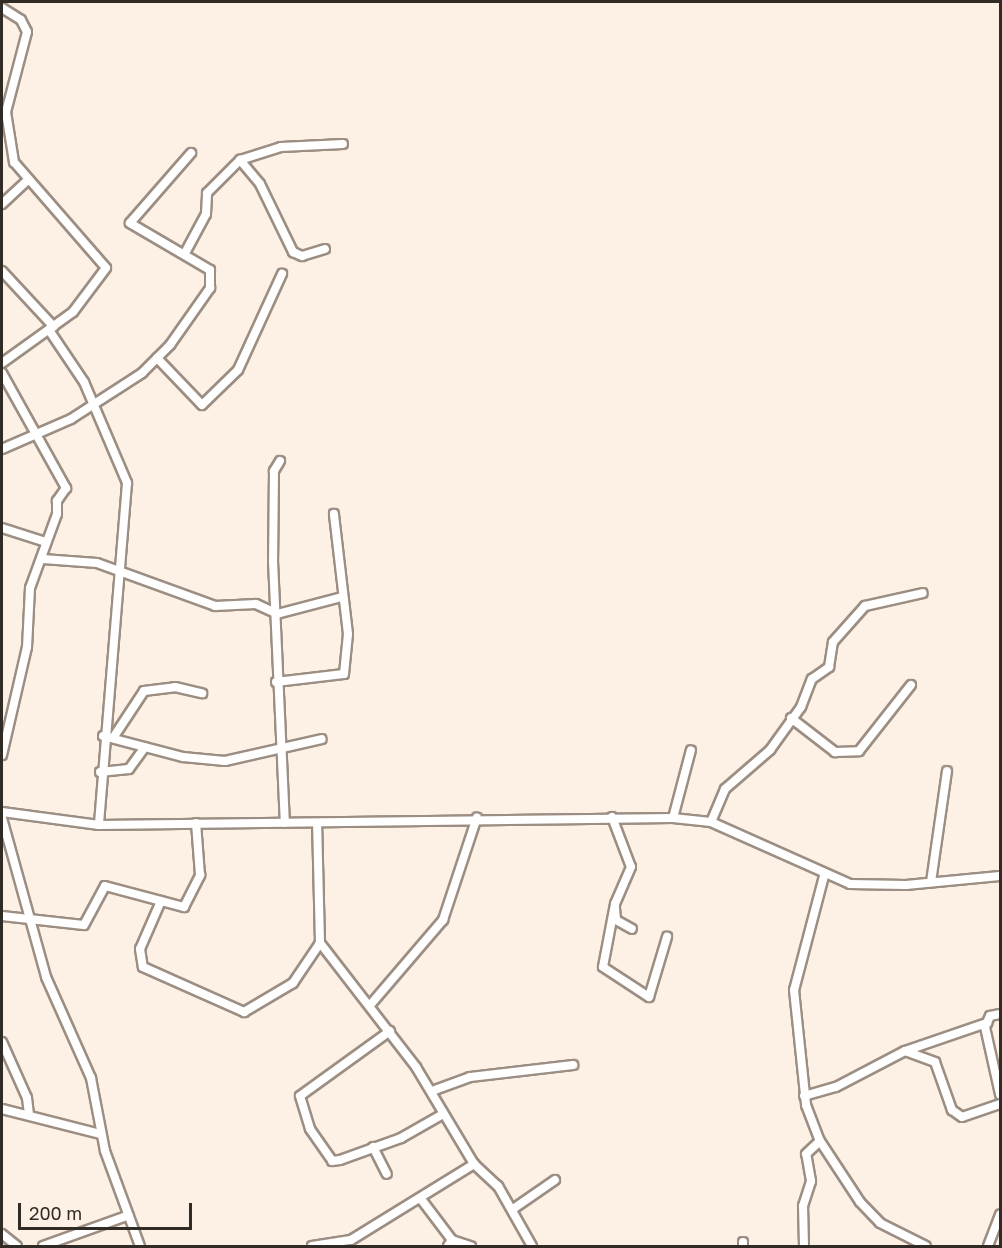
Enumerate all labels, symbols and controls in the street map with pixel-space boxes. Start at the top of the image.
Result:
scale bar [21,1191,195,1229]
text: 200 m [29,1202,82,1224]

